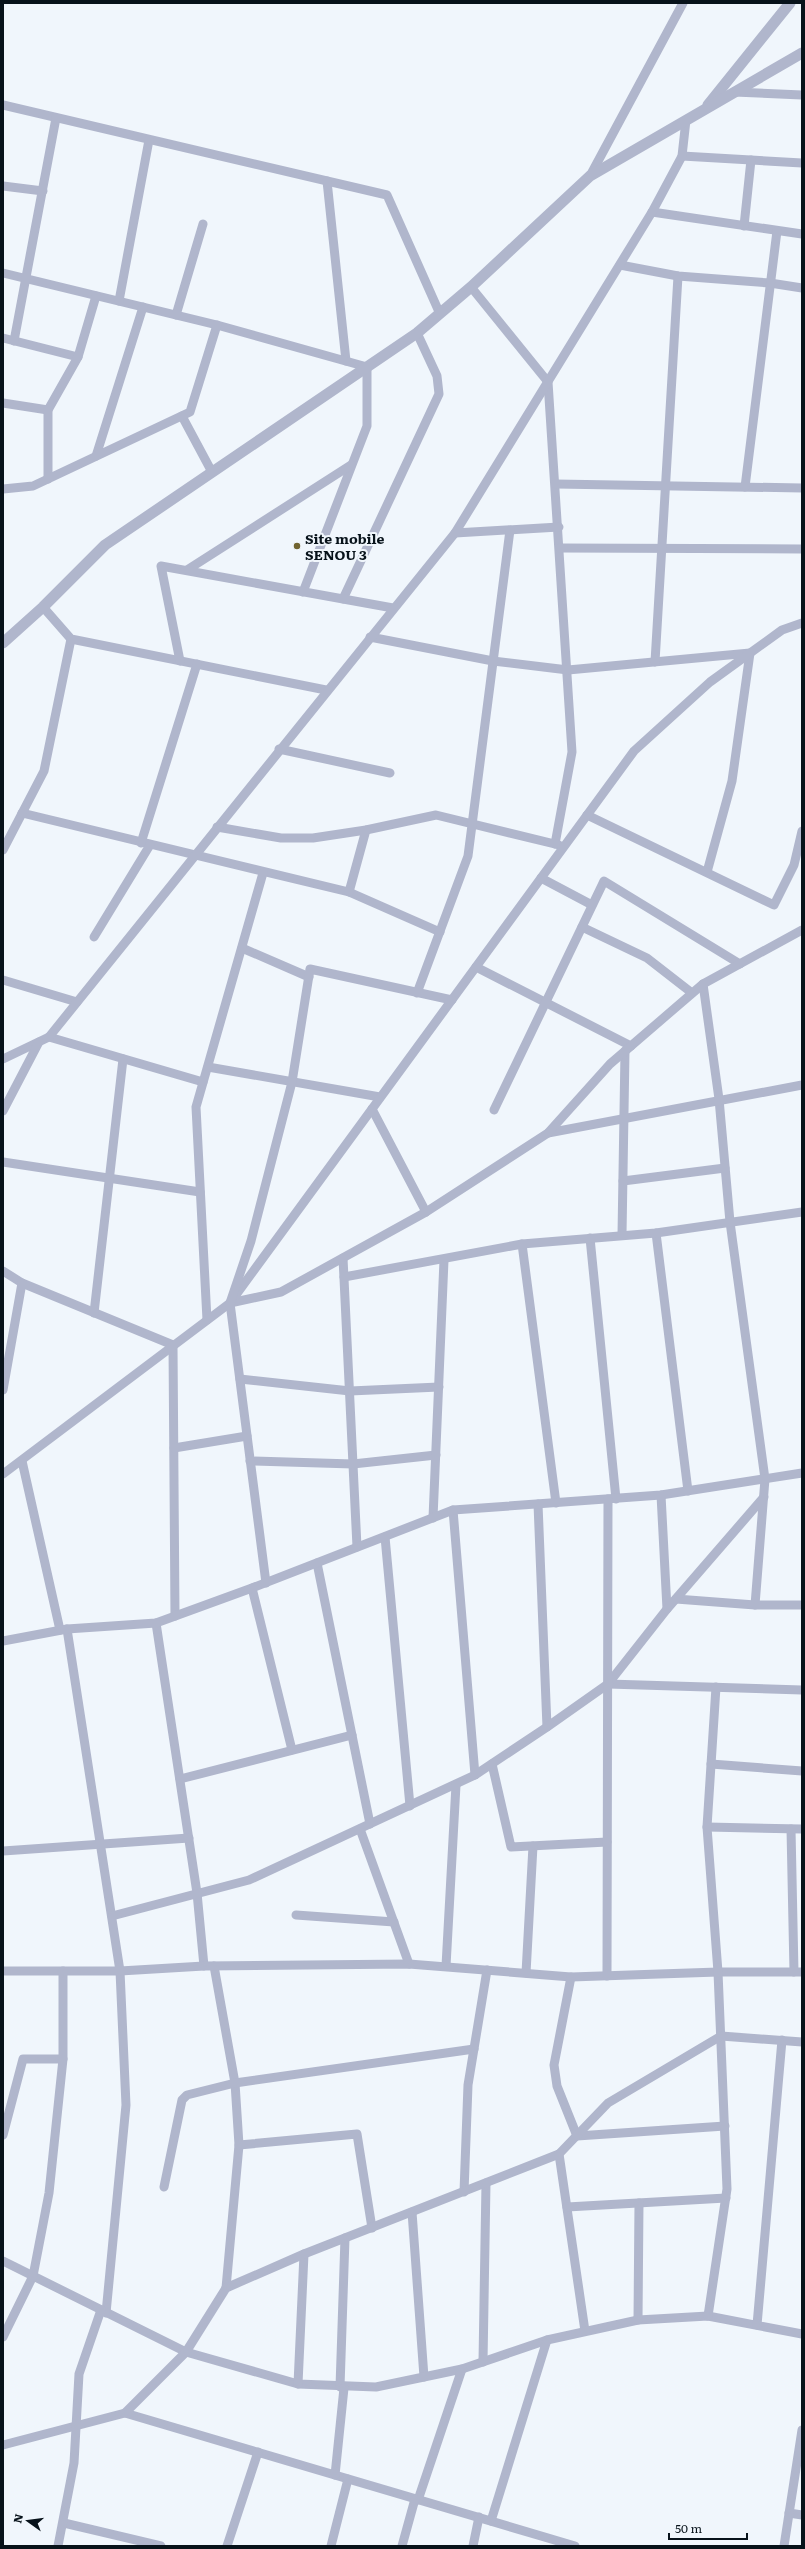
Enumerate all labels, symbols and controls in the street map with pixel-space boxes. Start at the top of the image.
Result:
place label: Site mobile SENOU 3 [305,528,385,564]
marker: Site mobile SENOU 3 [292,541,302,551]
north arrow [8,2501,48,2541]
text: N [8,2512,26,2525]
scale bar [669,2515,747,2541]
text: 50 m [675,2519,702,2537]

